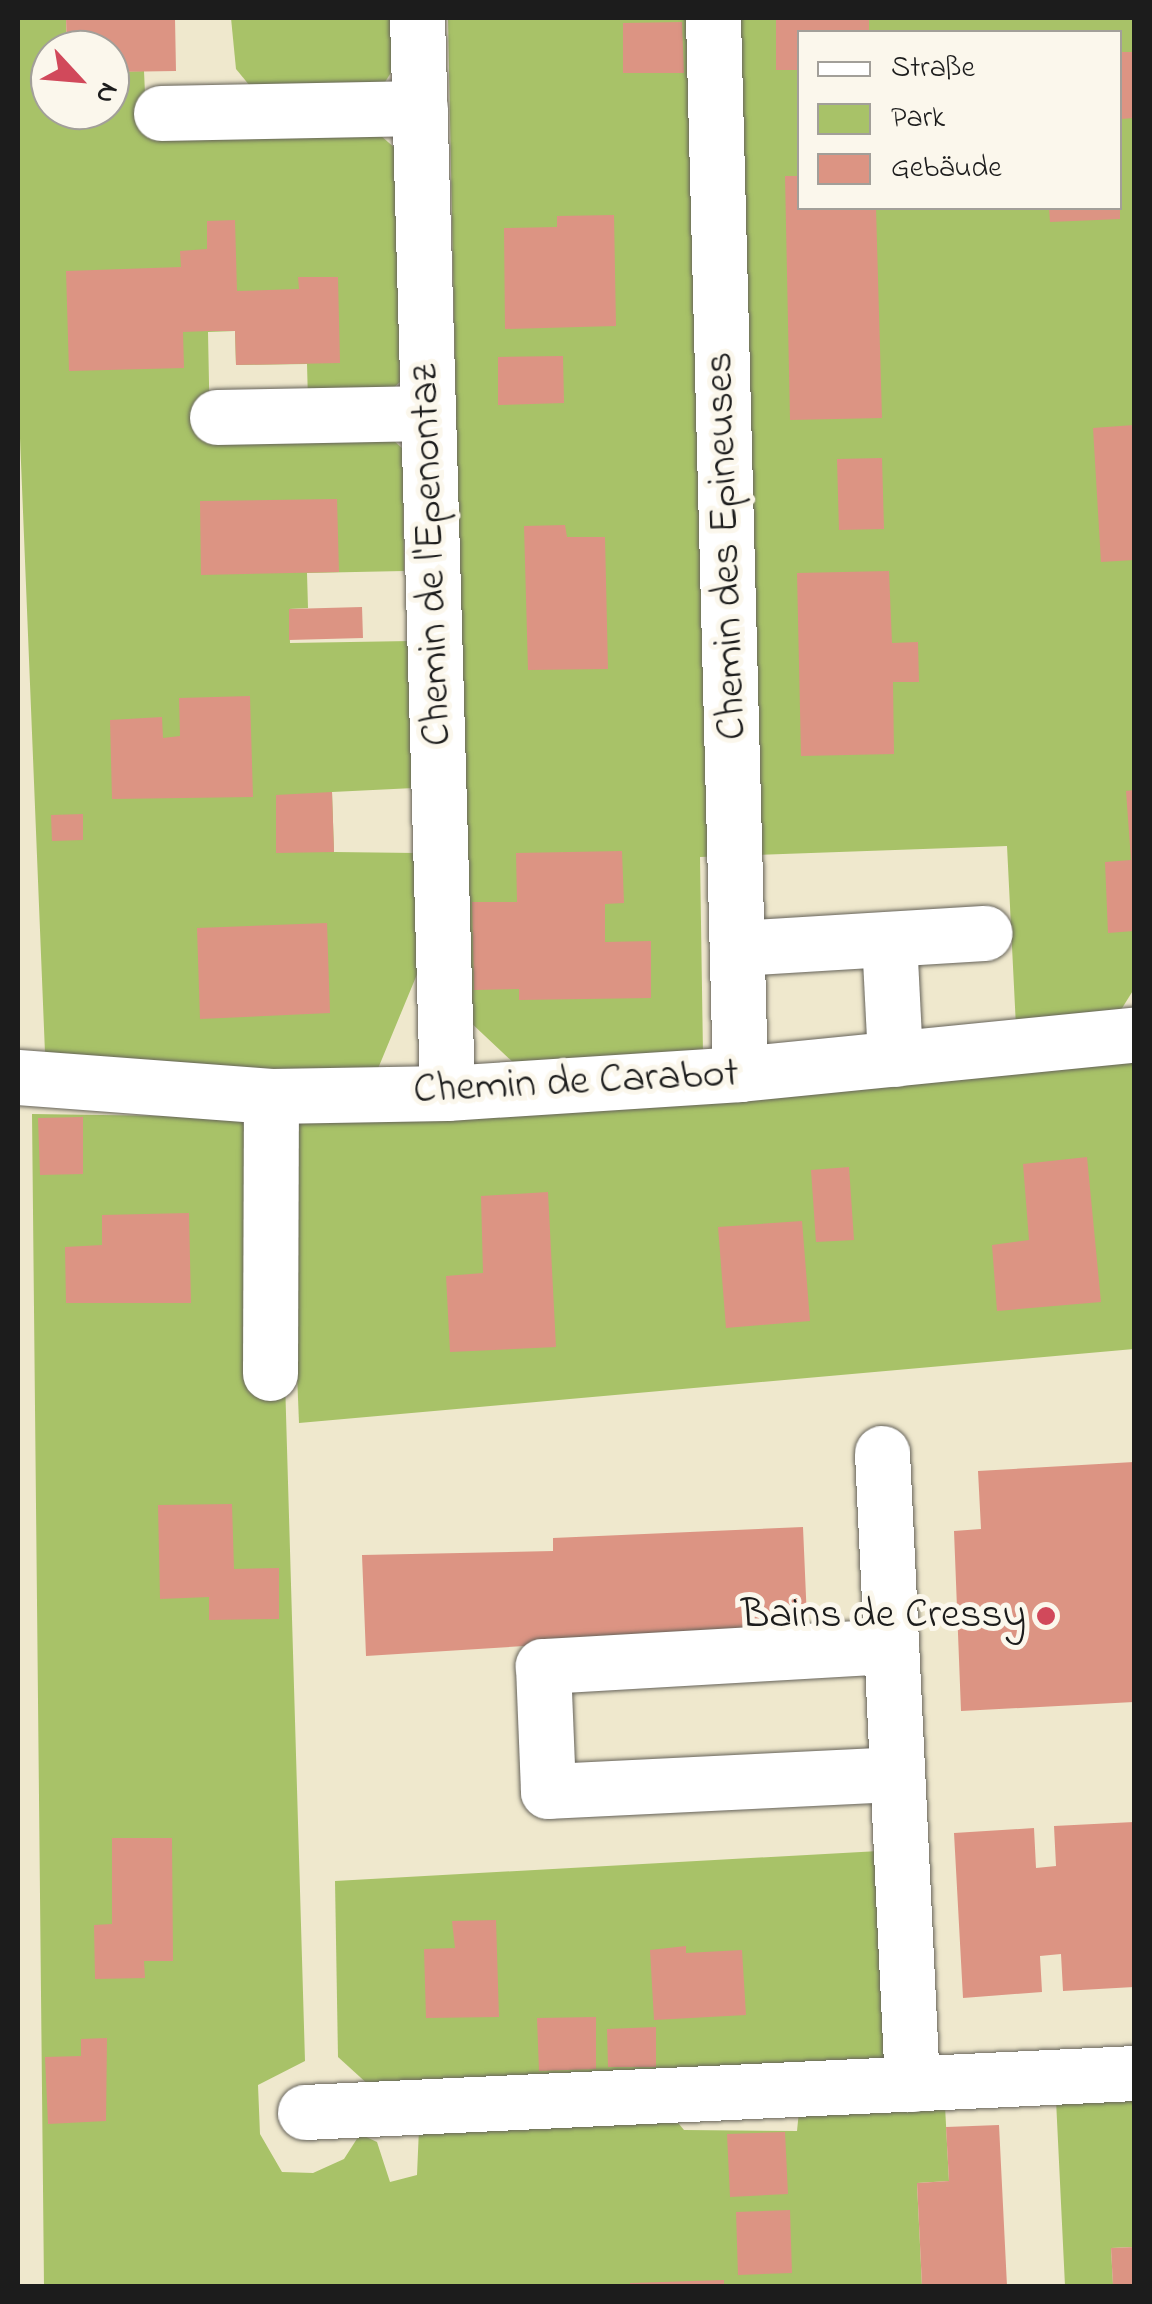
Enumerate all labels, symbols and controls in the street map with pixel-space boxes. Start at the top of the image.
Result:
north arrow [30,30,130,130]
legend [797,30,1122,210]
text: Straße [891,47,975,91]
text: N [83,75,128,110]
text: Park [891,97,945,141]
text: Gebäude [891,147,1002,191]
street label: Chemin des Epineuses [695,351,759,741]
street label: Chemin de l'Epenontaz [400,363,464,747]
street label: Chemin de Carabot [412,1049,740,1117]
place label: Bains de Cressy [741,1591,1026,1641]
marker: Bains de Cressy [1035,1605,1057,1627]

